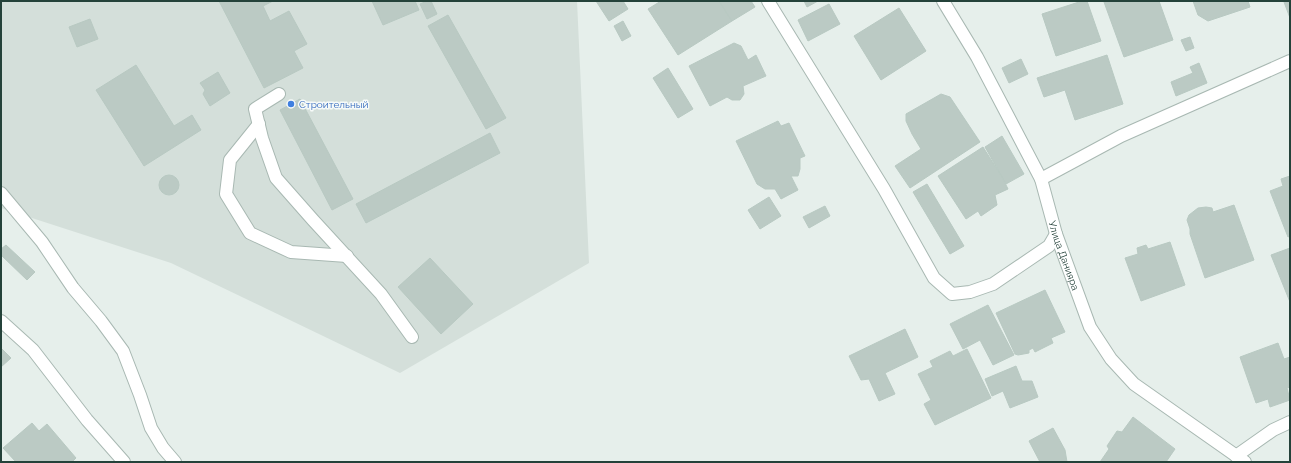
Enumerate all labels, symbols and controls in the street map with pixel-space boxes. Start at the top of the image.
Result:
marker: Строительный [286,99,296,109]
place label: Строительный [299,99,369,110]
street label: Улица Данияра [1047,219,1082,292]

